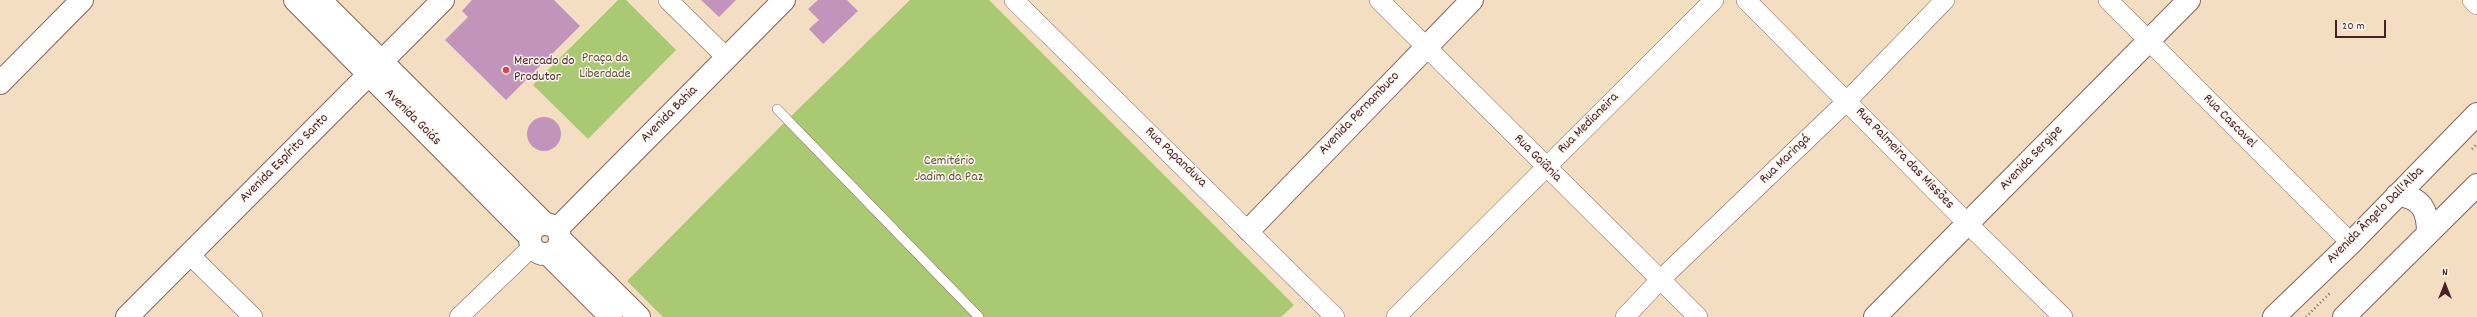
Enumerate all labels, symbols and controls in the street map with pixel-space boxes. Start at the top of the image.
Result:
scale bar [2337,12,2388,38]
text: 20 m [2342,18,2365,35]
park label: Praça da Liberdade [579,51,631,84]
place label: Mercado do Produtor [514,54,575,86]
marker: Mercado do Produtor [501,65,511,75]
street label: Avenida Pernambuco [1316,69,1404,159]
street label: Avenida Bahia [638,83,702,147]
street label: Avenida Goiás [380,86,444,150]
street label: Rua Medianeira [1555,90,1623,158]
street label: Rua Cascavel [2198,91,2260,153]
street label: Rua Palmeira das Missões [1851,105,1957,213]
street label: Avenida Espírito Santo [237,111,333,207]
street label: Avenida Sergipe [1997,123,2067,195]
street label: Rua Papanduva [1140,124,1210,192]
street label: Rua Goiânia [1509,131,1565,187]
street label: Rua Maringá [1757,131,1815,189]
park label: Cemitério Jadim da Paz [915,154,983,186]
street label: Avenida Ângelo Dall'Alba [2324,164,2428,268]
north arrow [2425,265,2465,305]
text: N [2442,265,2448,281]

